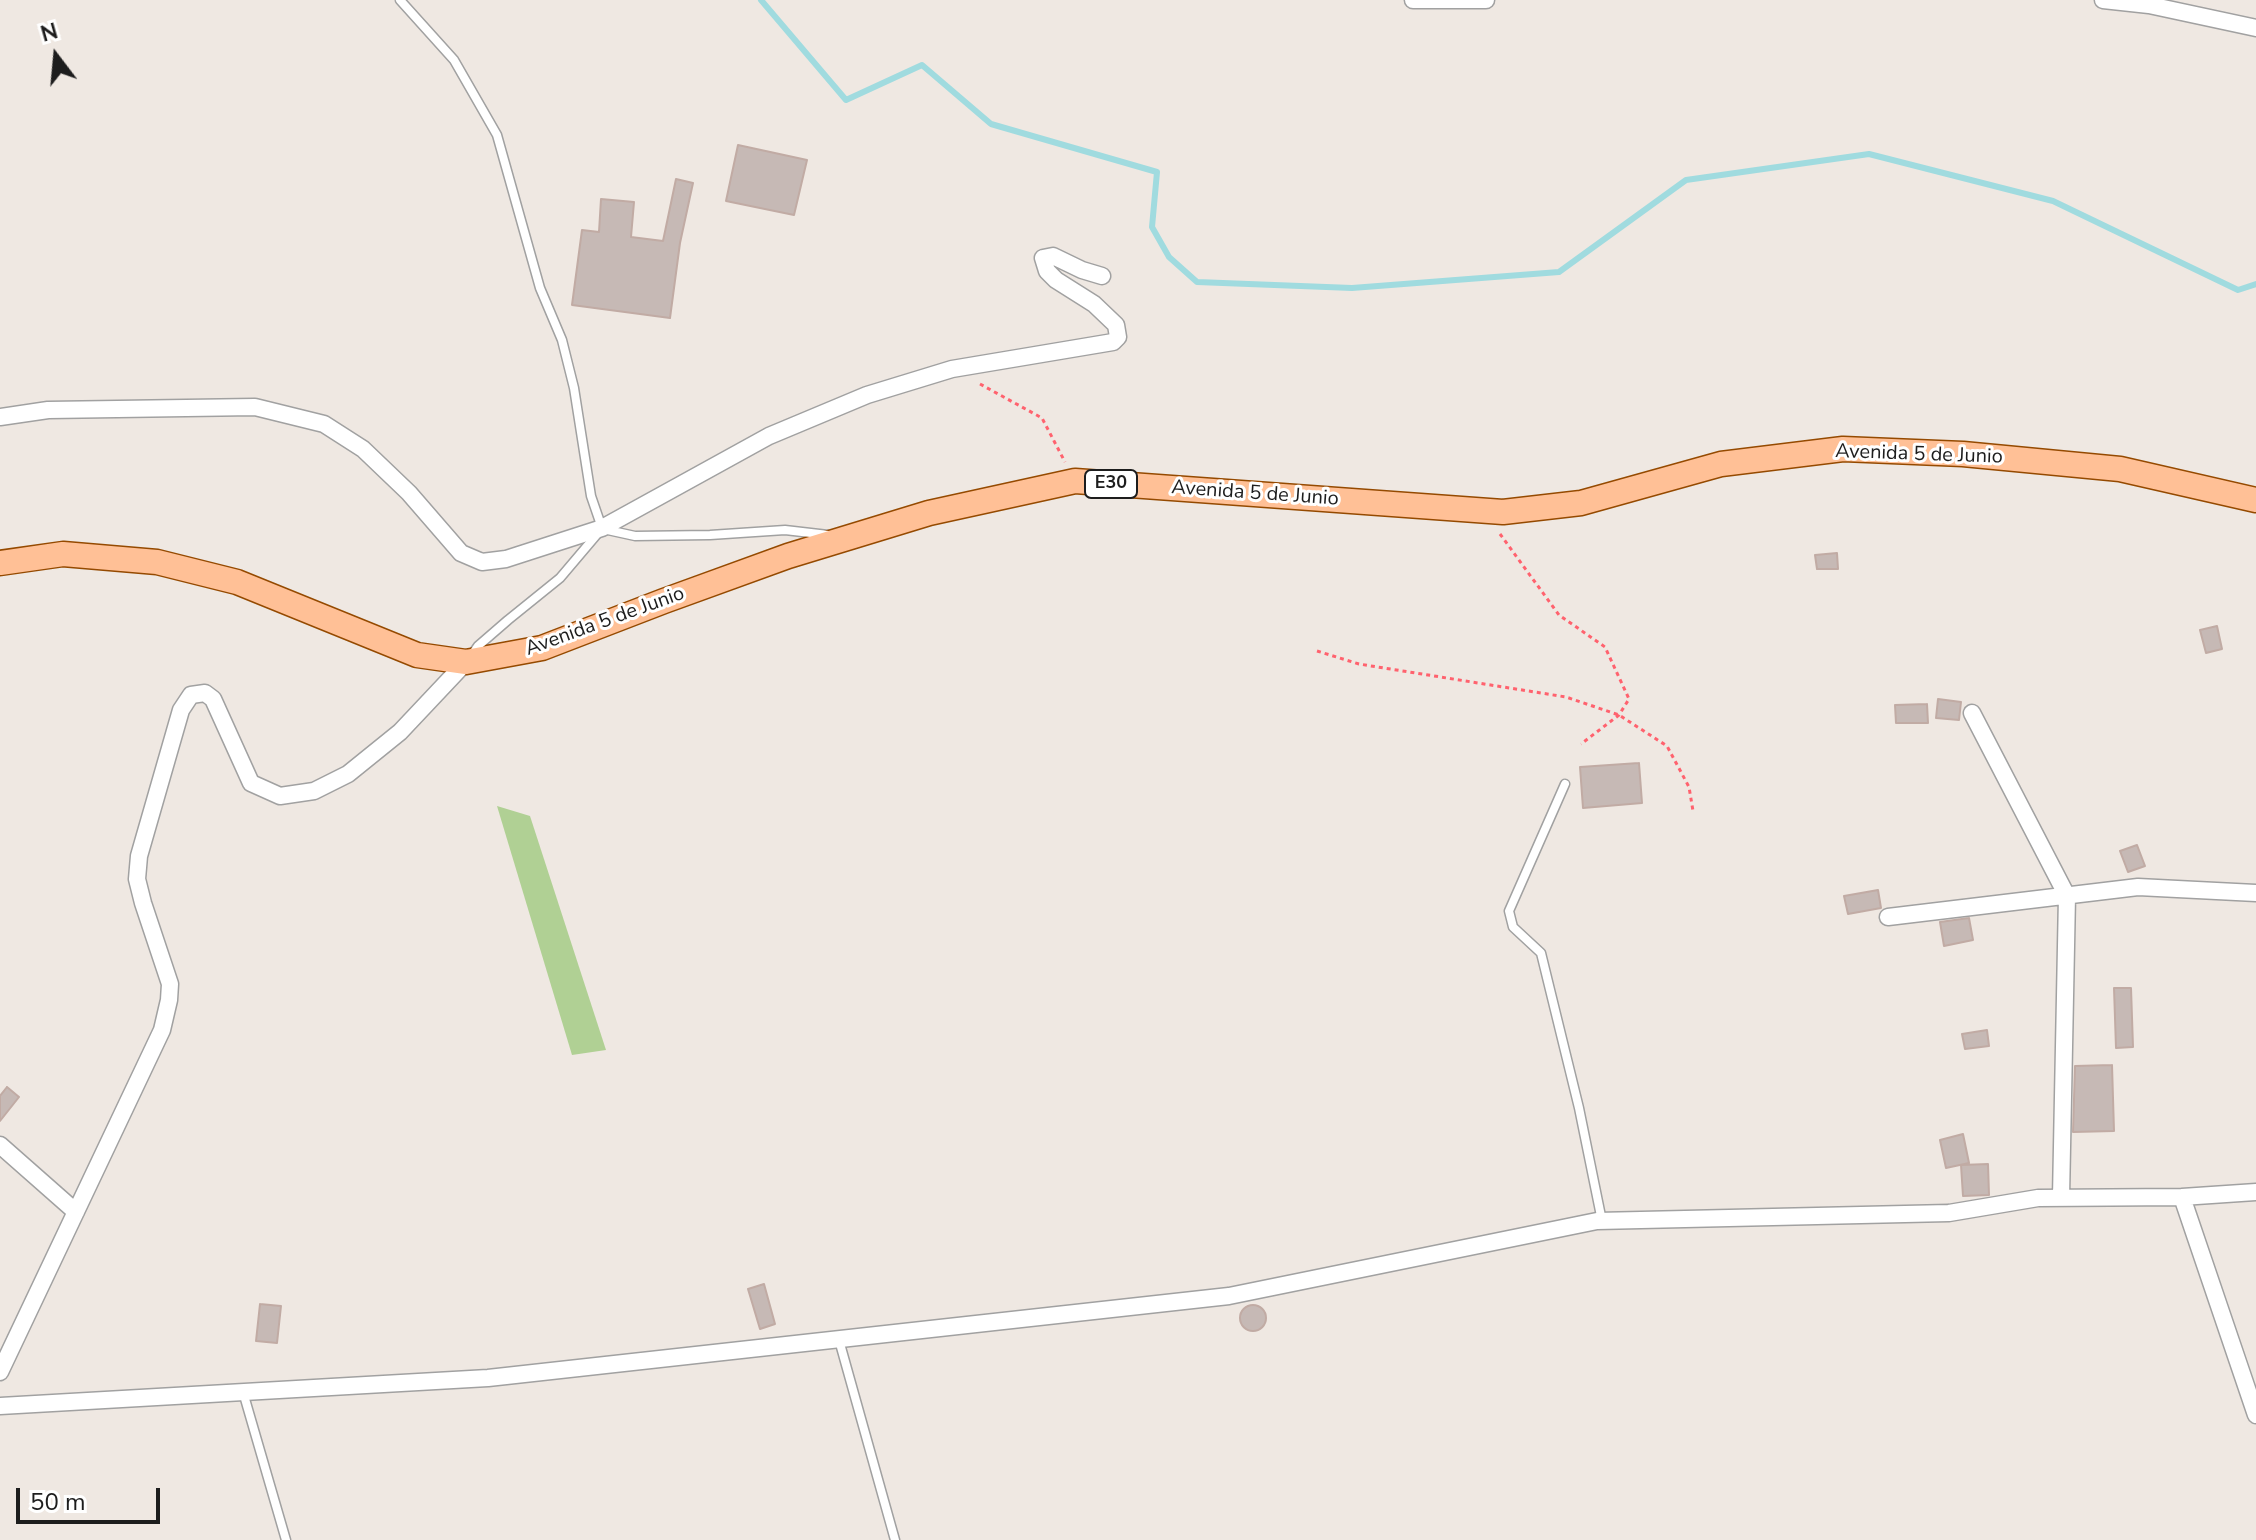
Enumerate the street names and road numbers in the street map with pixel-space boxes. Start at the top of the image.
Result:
street label: Avenida 5 de Junio [1835,440,2003,470]
road number: E30 [1085,470,1137,498]
street label: Avenida 5 de Junio [1171,476,1339,512]
street label: Avenida 5 de Junio [522,582,688,662]

